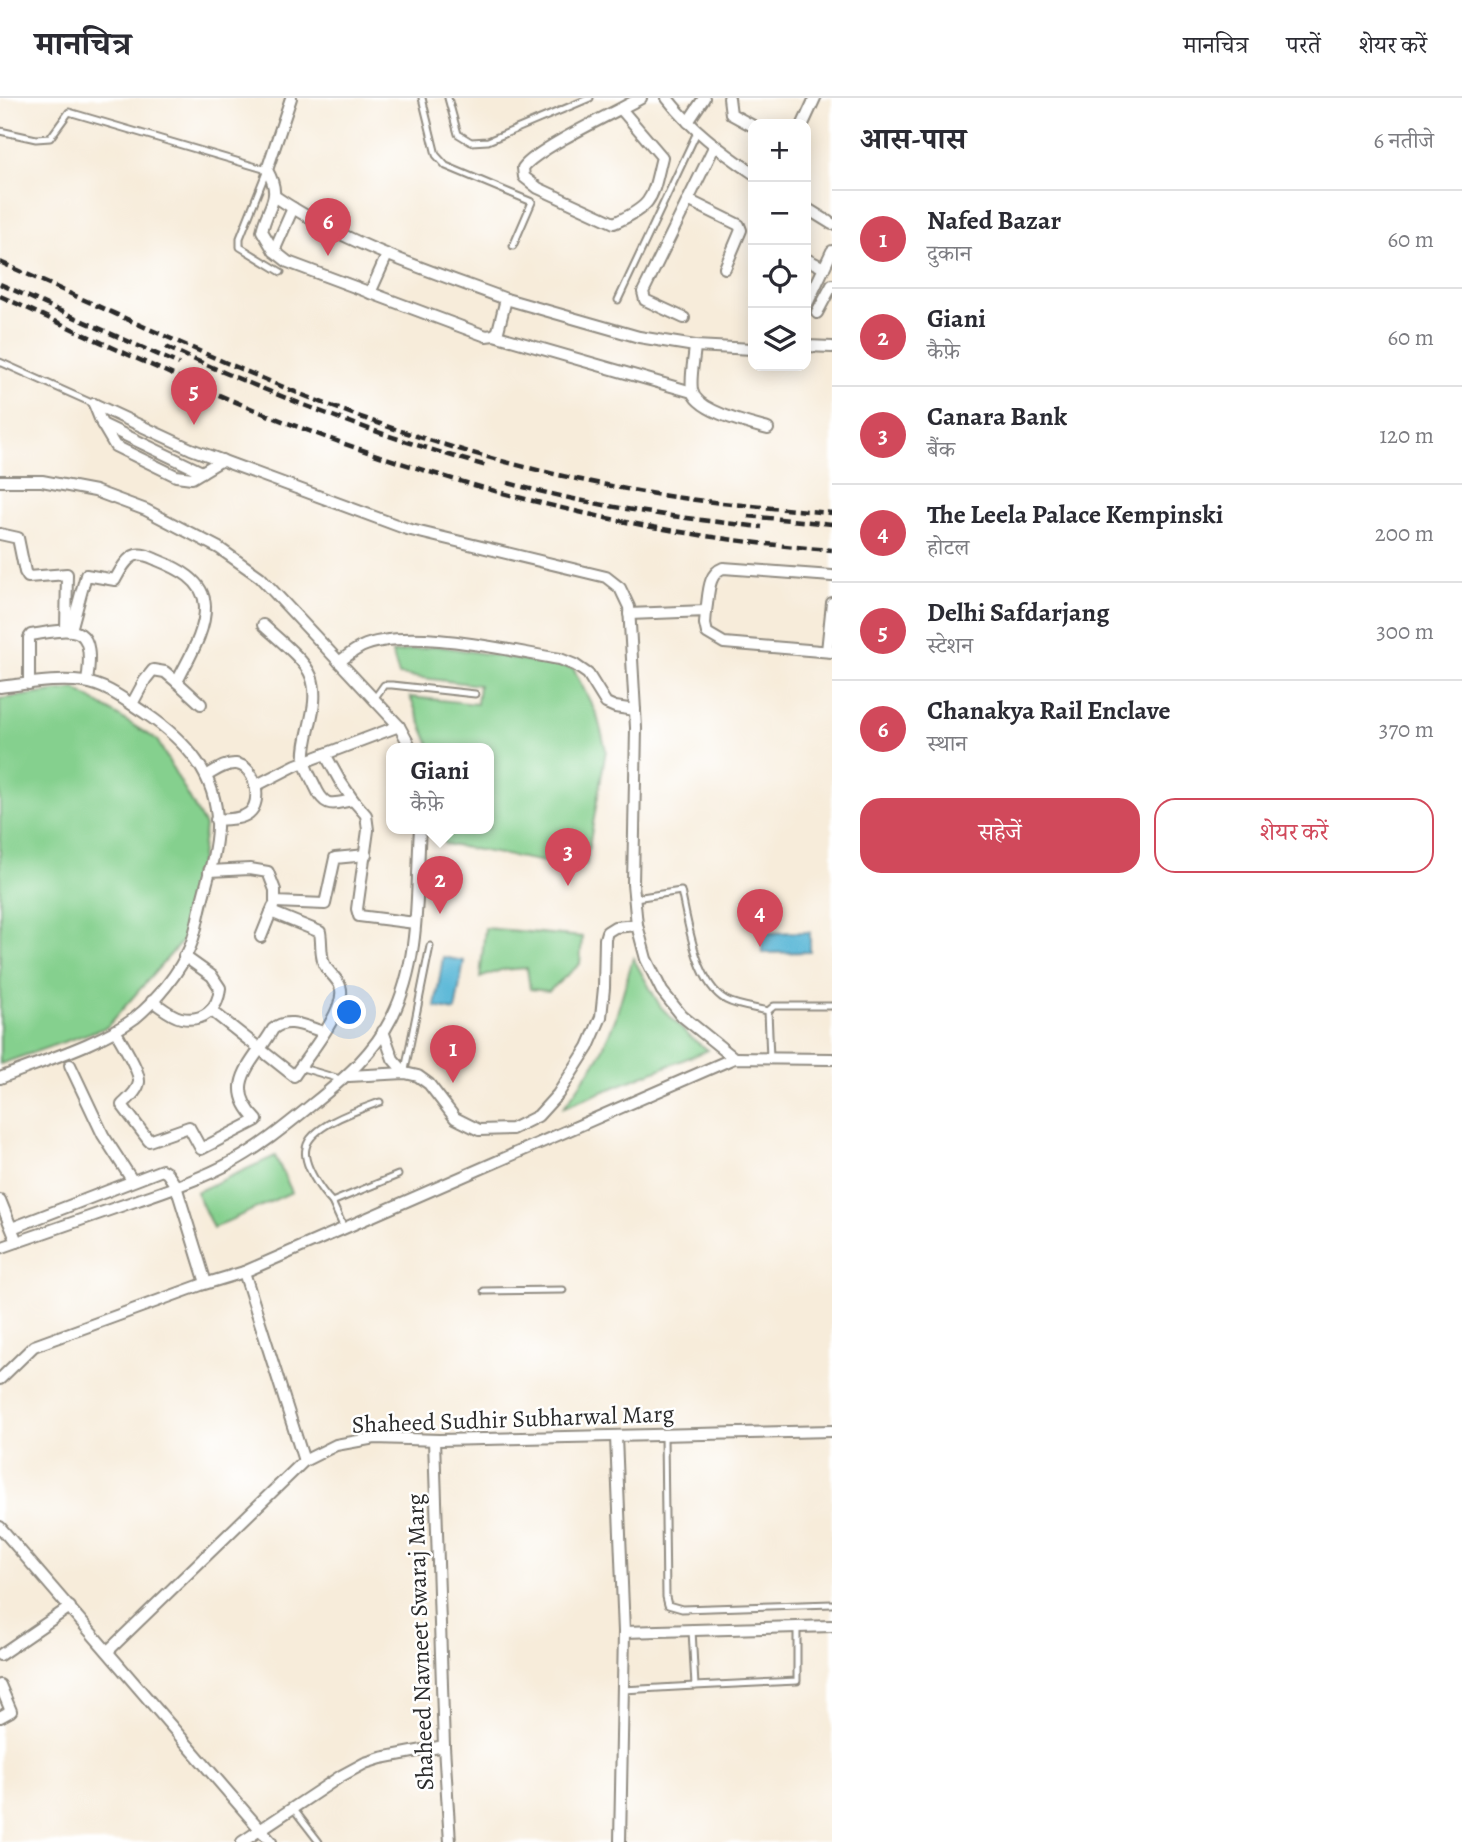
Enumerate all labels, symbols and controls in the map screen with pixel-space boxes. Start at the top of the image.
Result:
text: मानचित्र [35,21,131,66]
text: मानचित्र [1183,29,1248,61]
text: परतें [1286,29,1321,61]
text: शेयर करें [1359,29,1427,61]
map controls [748,119,811,371]
button: + [748,119,811,182]
text: आस-पास [860,119,966,159]
text: 6 नतीजे [1374,125,1434,156]
button: − [748,182,811,245]
pin: 6 [305,198,351,256]
text: Nafed Bazar [927,203,1061,238]
text: 1 [879,224,887,255]
text: 60 m [1387,224,1434,255]
text: दुकान [927,238,971,269]
button: locate [748,245,811,308]
text: Giani [927,301,986,336]
button: layers [748,308,811,371]
text: 2 [877,322,889,353]
text: 60 m [1387,322,1434,353]
text: कैफ़े [927,336,960,367]
pin: 5 [171,367,217,425]
text: Canara Bank [927,399,1067,434]
text: 3 [878,420,888,451]
text: 120 m [1379,420,1434,451]
text: बैंक [927,434,955,465]
text: The Leela Palace Kempinski [927,497,1223,532]
text: 4 [878,518,888,549]
text: 200 m [1375,518,1434,549]
text: होटल [927,532,969,563]
text: Delhi Safdarjang [927,595,1109,630]
text: 5 [878,616,888,647]
text: 300 m [1376,616,1434,647]
text: स्टेशन [927,630,973,661]
text: Chanakya Rail Enclave [927,693,1171,728]
text: 6 [878,714,888,745]
text: 370 m [1379,714,1434,745]
text: स्थान [927,728,967,759]
popup [386,743,494,834]
text: Giani [411,753,469,788]
text: कैफ़े [411,788,444,819]
button: सहेजें [860,798,1140,873]
button: शेयर करें [1154,798,1434,873]
pin: 3 [545,828,591,886]
pin: 2 [417,856,463,914]
pin: 4 [737,889,783,947]
your location [332,995,366,1029]
pin: 1 [430,1025,476,1083]
street label: Shaheed Sudhir Subharwal Marg [351,1397,675,1441]
street label: Shaheed Navneet Swaraj Marg [399,1493,441,1791]

